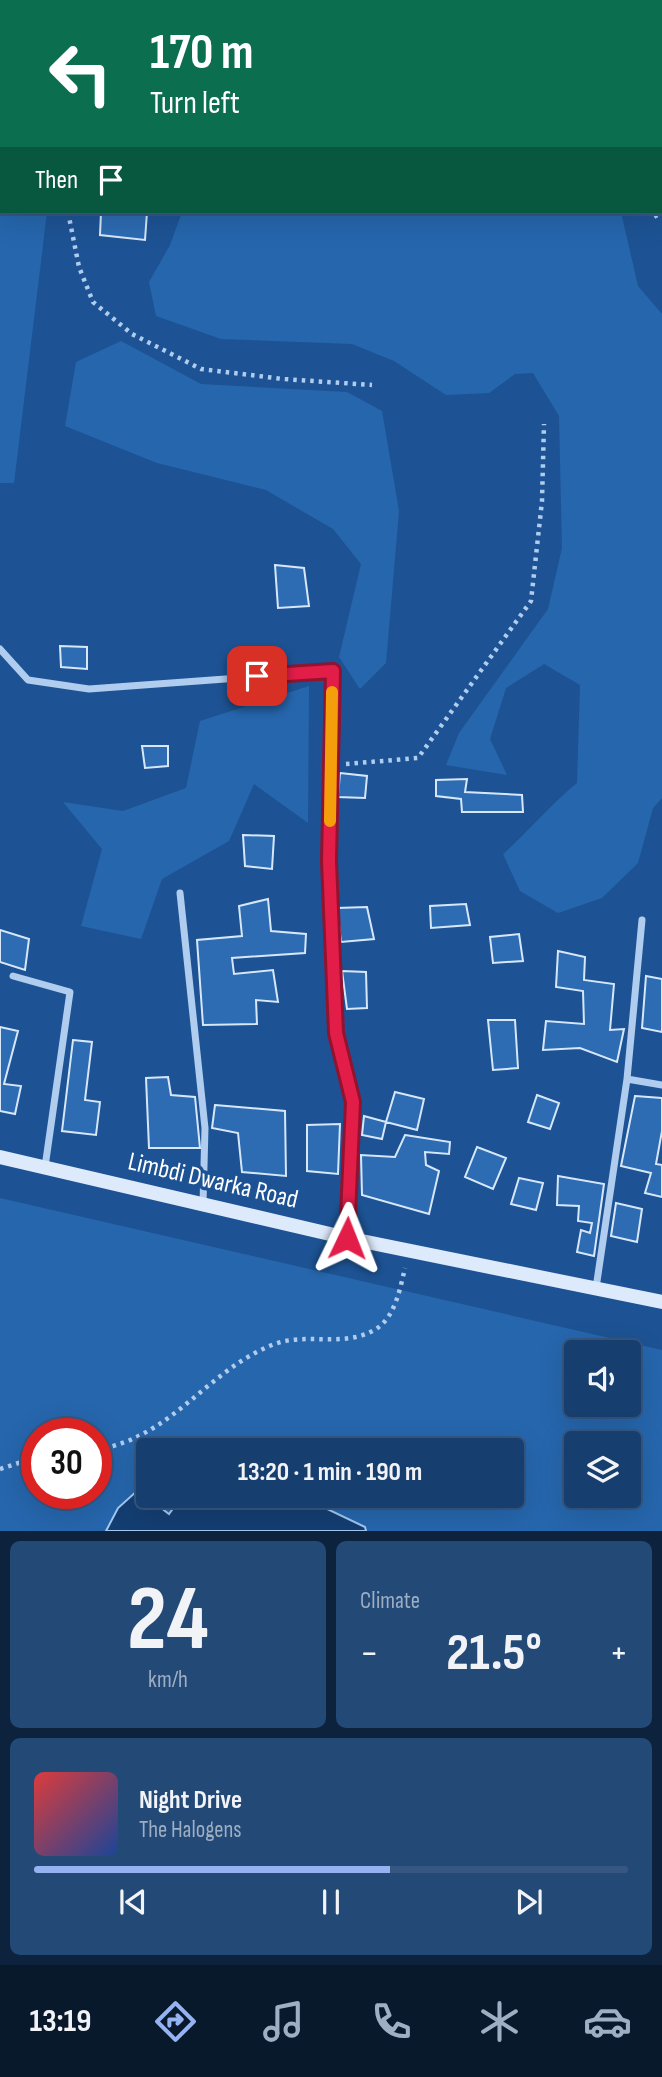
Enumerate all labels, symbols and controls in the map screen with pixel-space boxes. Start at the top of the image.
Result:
text: 170 m [150,24,254,83]
icon: left [35,28,126,119]
text: Turn left [150,84,240,123]
icon: arrive [92,161,130,199]
text: Then [35,165,78,196]
pin [227,646,287,706]
icon: arrive [238,657,276,695]
street label: Limbdi Dwarka Road [125,1146,301,1216]
position arrow [310,1201,384,1275]
map controls [564,1340,641,1508]
button: sound [564,1340,641,1417]
speed limit sign: 30 [21,1418,112,1509]
button: layers [564,1431,641,1508]
text: 13:20 · 1 min · 190 m [238,1457,422,1488]
text: 24 [127,1566,209,1675]
text: Climate [360,1587,420,1615]
text: 21.5° [446,1622,542,1685]
text: − [360,1631,379,1676]
text: + [609,1631,628,1676]
text: km/h [148,1666,188,1694]
text: Night Drive [139,1785,242,1816]
text: The Halogens [139,1816,242,1844]
icon: previous [114,1883,152,1921]
icon: pause [312,1883,350,1921]
icon: next [510,1883,548,1921]
icon: directions [151,1997,200,2046]
icon: music [259,1997,308,2046]
icon: phone [367,1997,416,2046]
icon: climate [475,1997,524,2046]
icon: car [583,1997,632,2046]
text: 13:19 [30,2002,91,2041]

